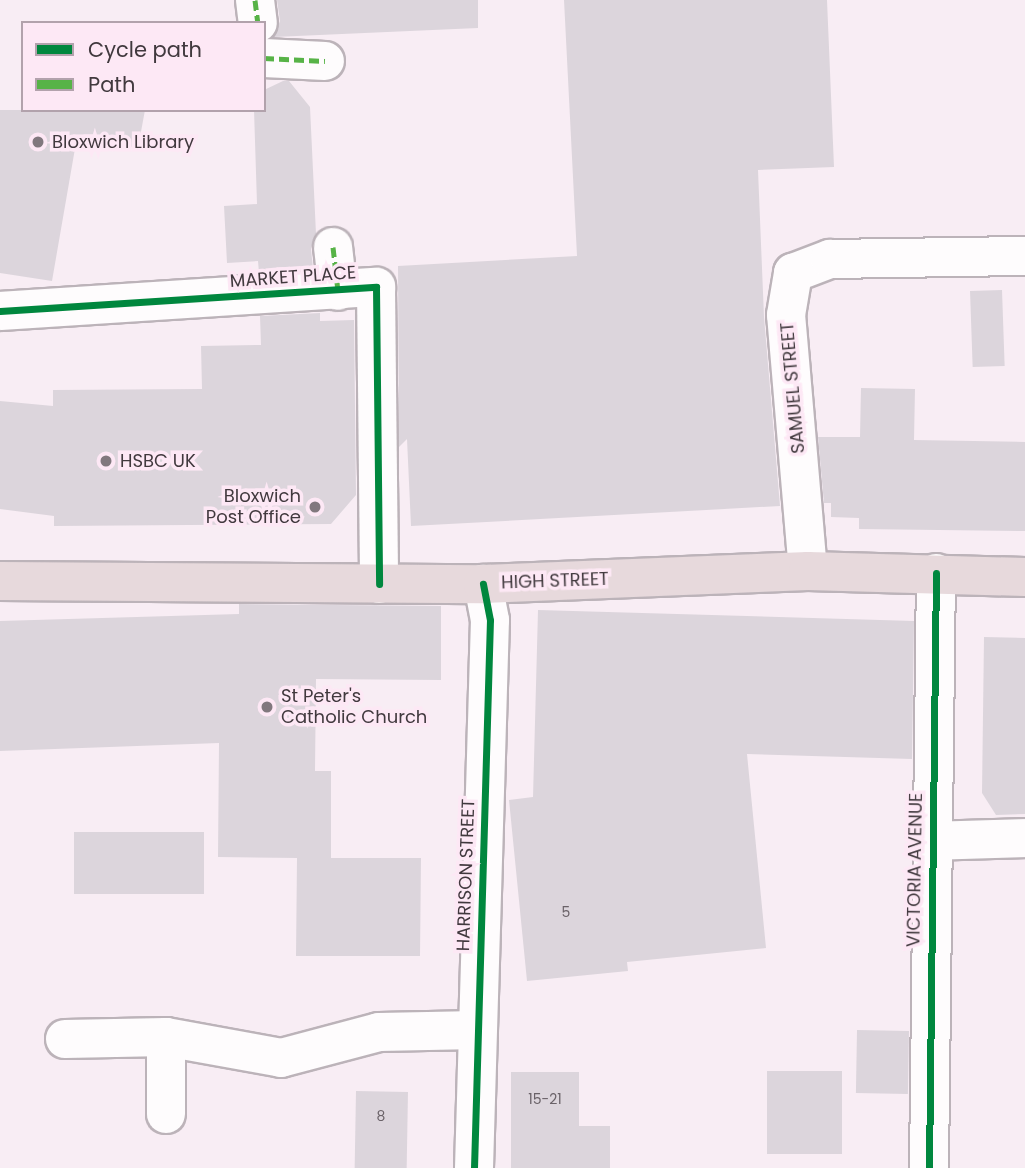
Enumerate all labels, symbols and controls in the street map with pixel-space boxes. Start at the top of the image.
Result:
legend [21,21,266,112]
text: Cycle path [88,35,202,64]
text: Path [88,70,135,99]
place label: Bloxwich Library [52,131,194,153]
marker: Bloxwich Library [30,134,46,150]
street label: MARKET PLACE [229,262,357,292]
street label: SAMUEL STREET [777,322,809,454]
place label: HSBC UK [120,450,196,472]
marker: HSBC UK [98,453,114,469]
place label: Bloxwich Post Office [206,486,301,528]
marker: Bloxwich Post Office [307,499,323,515]
street label: HIGH STREET [501,568,609,594]
place label: St Peter's Catholic Church [281,686,427,728]
marker: St Peter's Catholic Church [259,699,275,715]
street label: VICTORIA AVENUE [903,793,927,947]
street label: HARRISON STREET [453,798,479,952]
house number: 5 [562,904,570,920]
house number: 15-21 [528,1091,562,1107]
house number: 8 [377,1108,385,1124]

